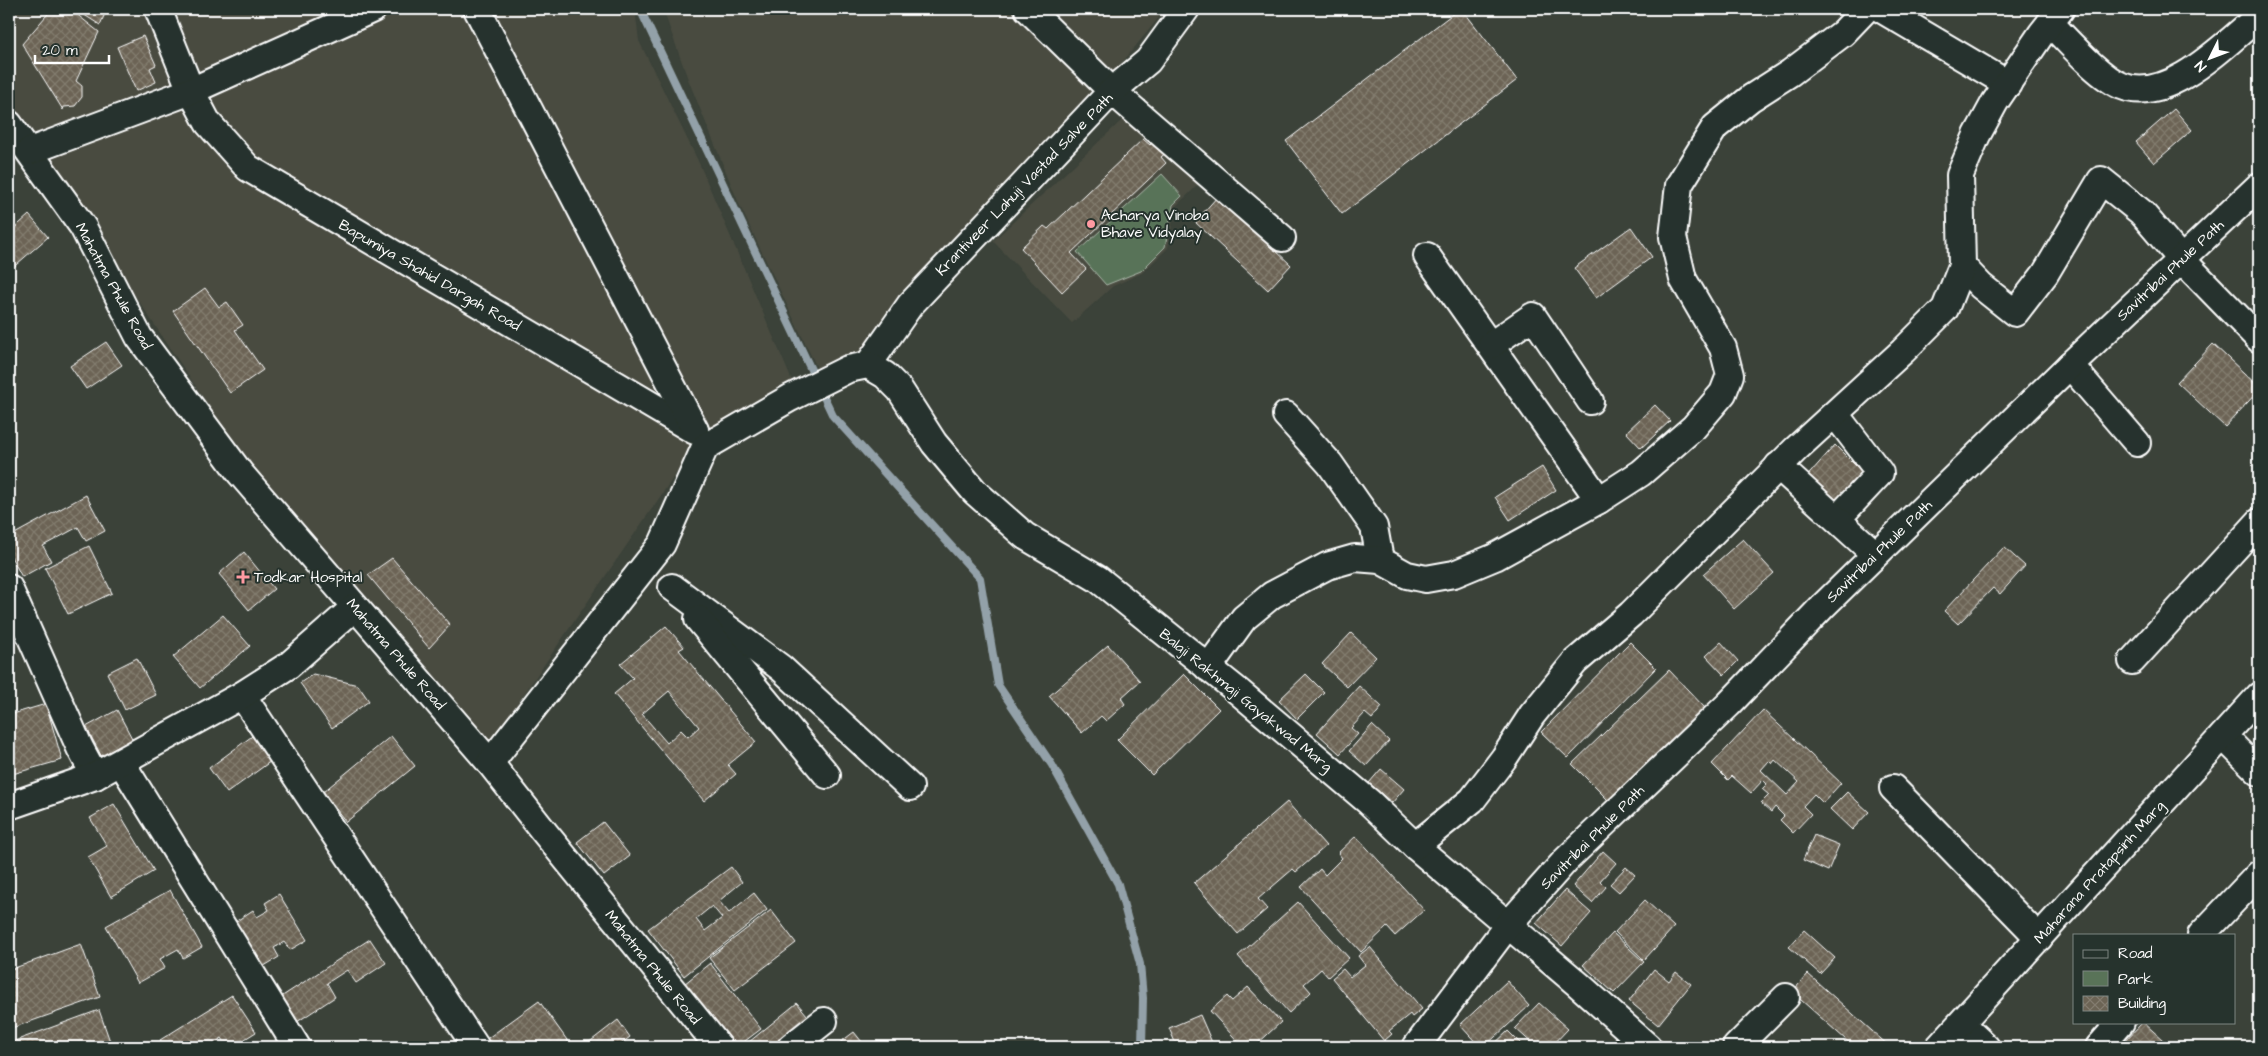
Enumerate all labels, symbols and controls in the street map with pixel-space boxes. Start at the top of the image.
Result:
scale bar [35,32,109,64]
north arrow [2186,32,2236,82]
text: 20 m [42,40,78,61]
text: N [2191,56,2211,76]
street label: Krantiveer Lahuji Vastad Salve Path [931,88,1118,281]
place label: Acharya Vinoba Bhave Vidyalay [1101,205,1209,244]
street label: Bapumiya Shahid Dargah Road [334,215,525,337]
street label: Savitribai Phule Path [2112,215,2229,326]
marker: Acharya Vinoba Bhave Vidyalay [1085,218,1097,230]
street label: Mahatma Phule Road [70,219,157,354]
street label: Savitribai Phule Path [1822,495,1937,608]
place label: Todkar Hospital [254,567,362,588]
marker: Todkar Hospital [236,570,250,584]
street label: Mahatma Phule Road [341,594,450,715]
street label: Balaji Rakhmaji Gayakwad Marg [1154,624,1337,778]
street label: Savitribai Phule Path [1535,780,1650,894]
street label: Maharana Pratapsinh Marg [2029,796,2170,949]
street label: Mahatma Phule Road [600,906,706,1029]
legend [2073,934,2236,1024]
text: Road [2118,943,2153,964]
text: Park [2118,969,2153,990]
text: Building [2118,993,2166,1015]

